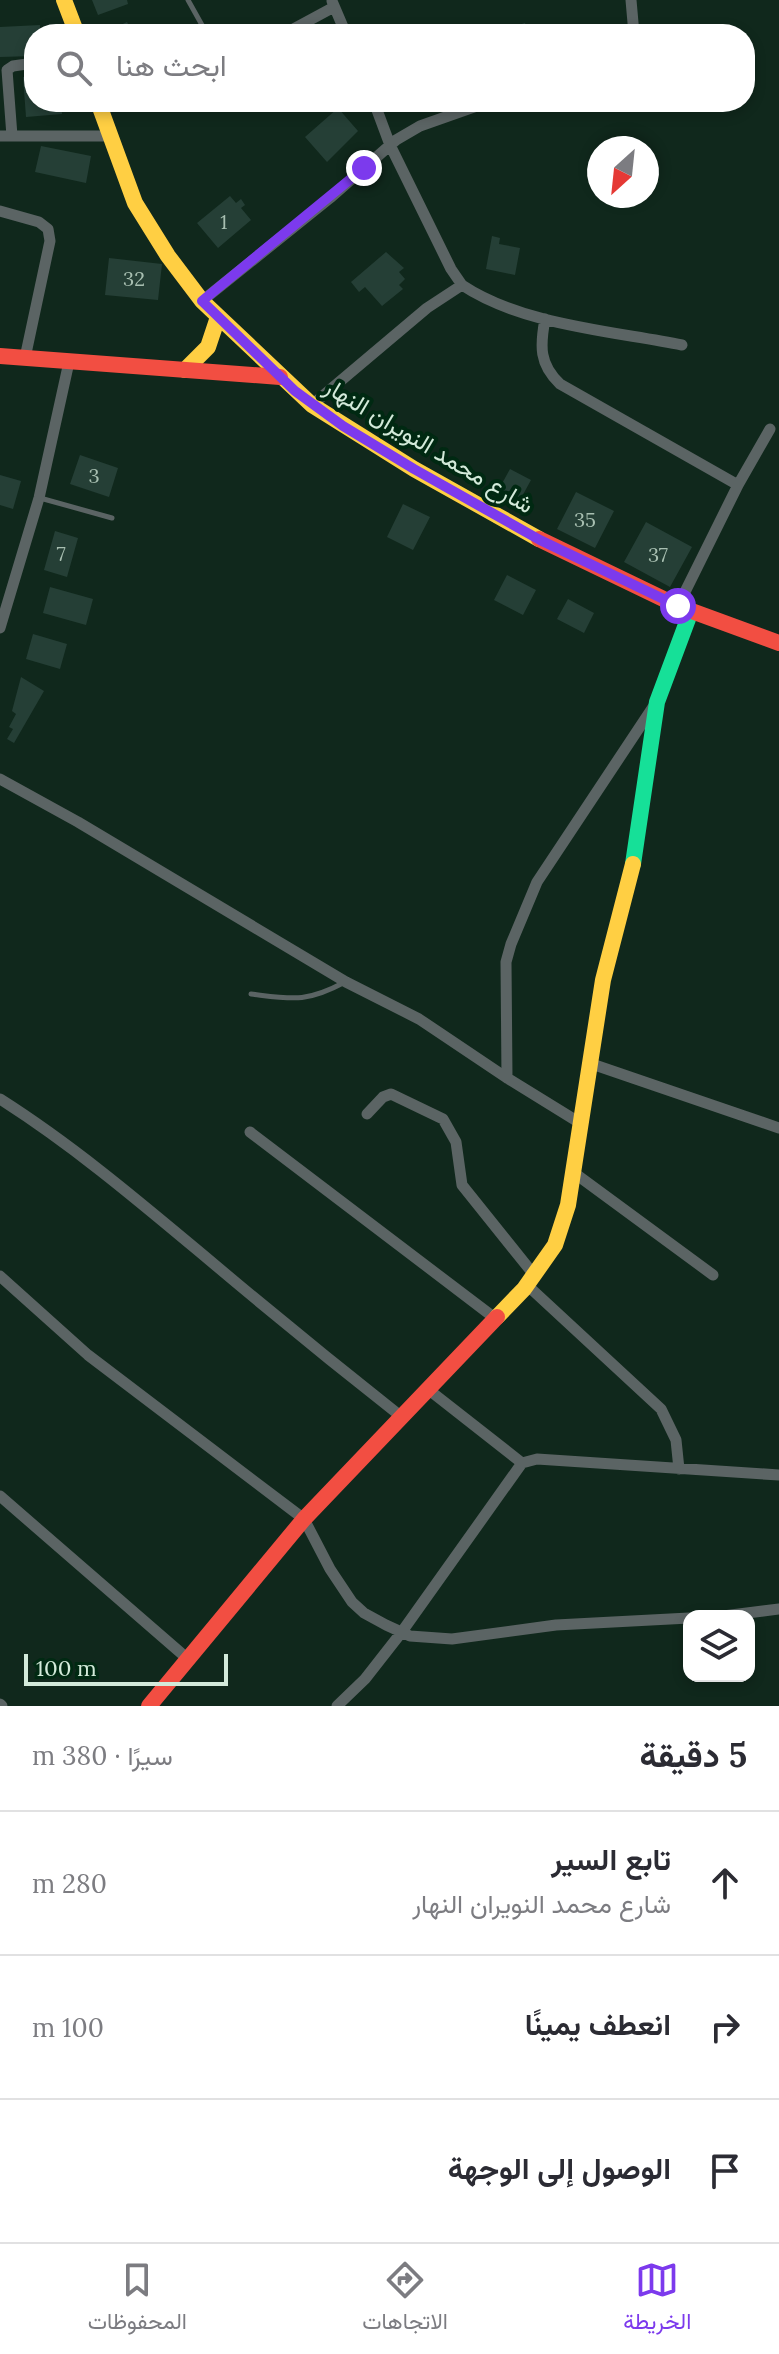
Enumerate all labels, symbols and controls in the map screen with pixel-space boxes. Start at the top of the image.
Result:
search box [24,24,755,112]
icon: search [52,46,96,90]
text: ابحث هنا [116,46,227,84]
north arrow [587,136,659,208]
route end [346,150,382,186]
house number: 1 [220,209,228,234]
house number: 32 [123,266,145,291]
street label: شارع محمد النويران النهار [318,370,540,521]
house number: 3 [88,463,100,488]
house number: 35 [574,507,596,532]
house number: 7 [56,541,66,566]
house number: 37 [648,542,668,567]
route start [660,588,696,624]
map controls [683,1610,755,1682]
button: layers [683,1610,755,1682]
scale bar [24,1650,228,1686]
text: 100 m [36,1654,97,1682]
text: 5 دقيقة [640,1733,747,1776]
text: سيرًا · 380 m [32,1739,173,1772]
text: تابع السير [551,1840,671,1878]
icon: ahead [703,1861,747,1905]
text: 280 m [32,1867,107,1900]
text: شارع محمد النويران النهار [412,1887,671,1920]
text: انعطف يمينًا [525,2005,671,2043]
icon: right [703,2005,747,2049]
text: 100 m [32,2011,104,2044]
text: الوصول إلى الوجهة [448,2149,671,2187]
icon: arrive [703,2149,747,2193]
tab: المحفوظات [88,2258,187,2341]
tab: الاتجاهات [362,2258,448,2341]
tab: الخريطة [623,2258,691,2341]

